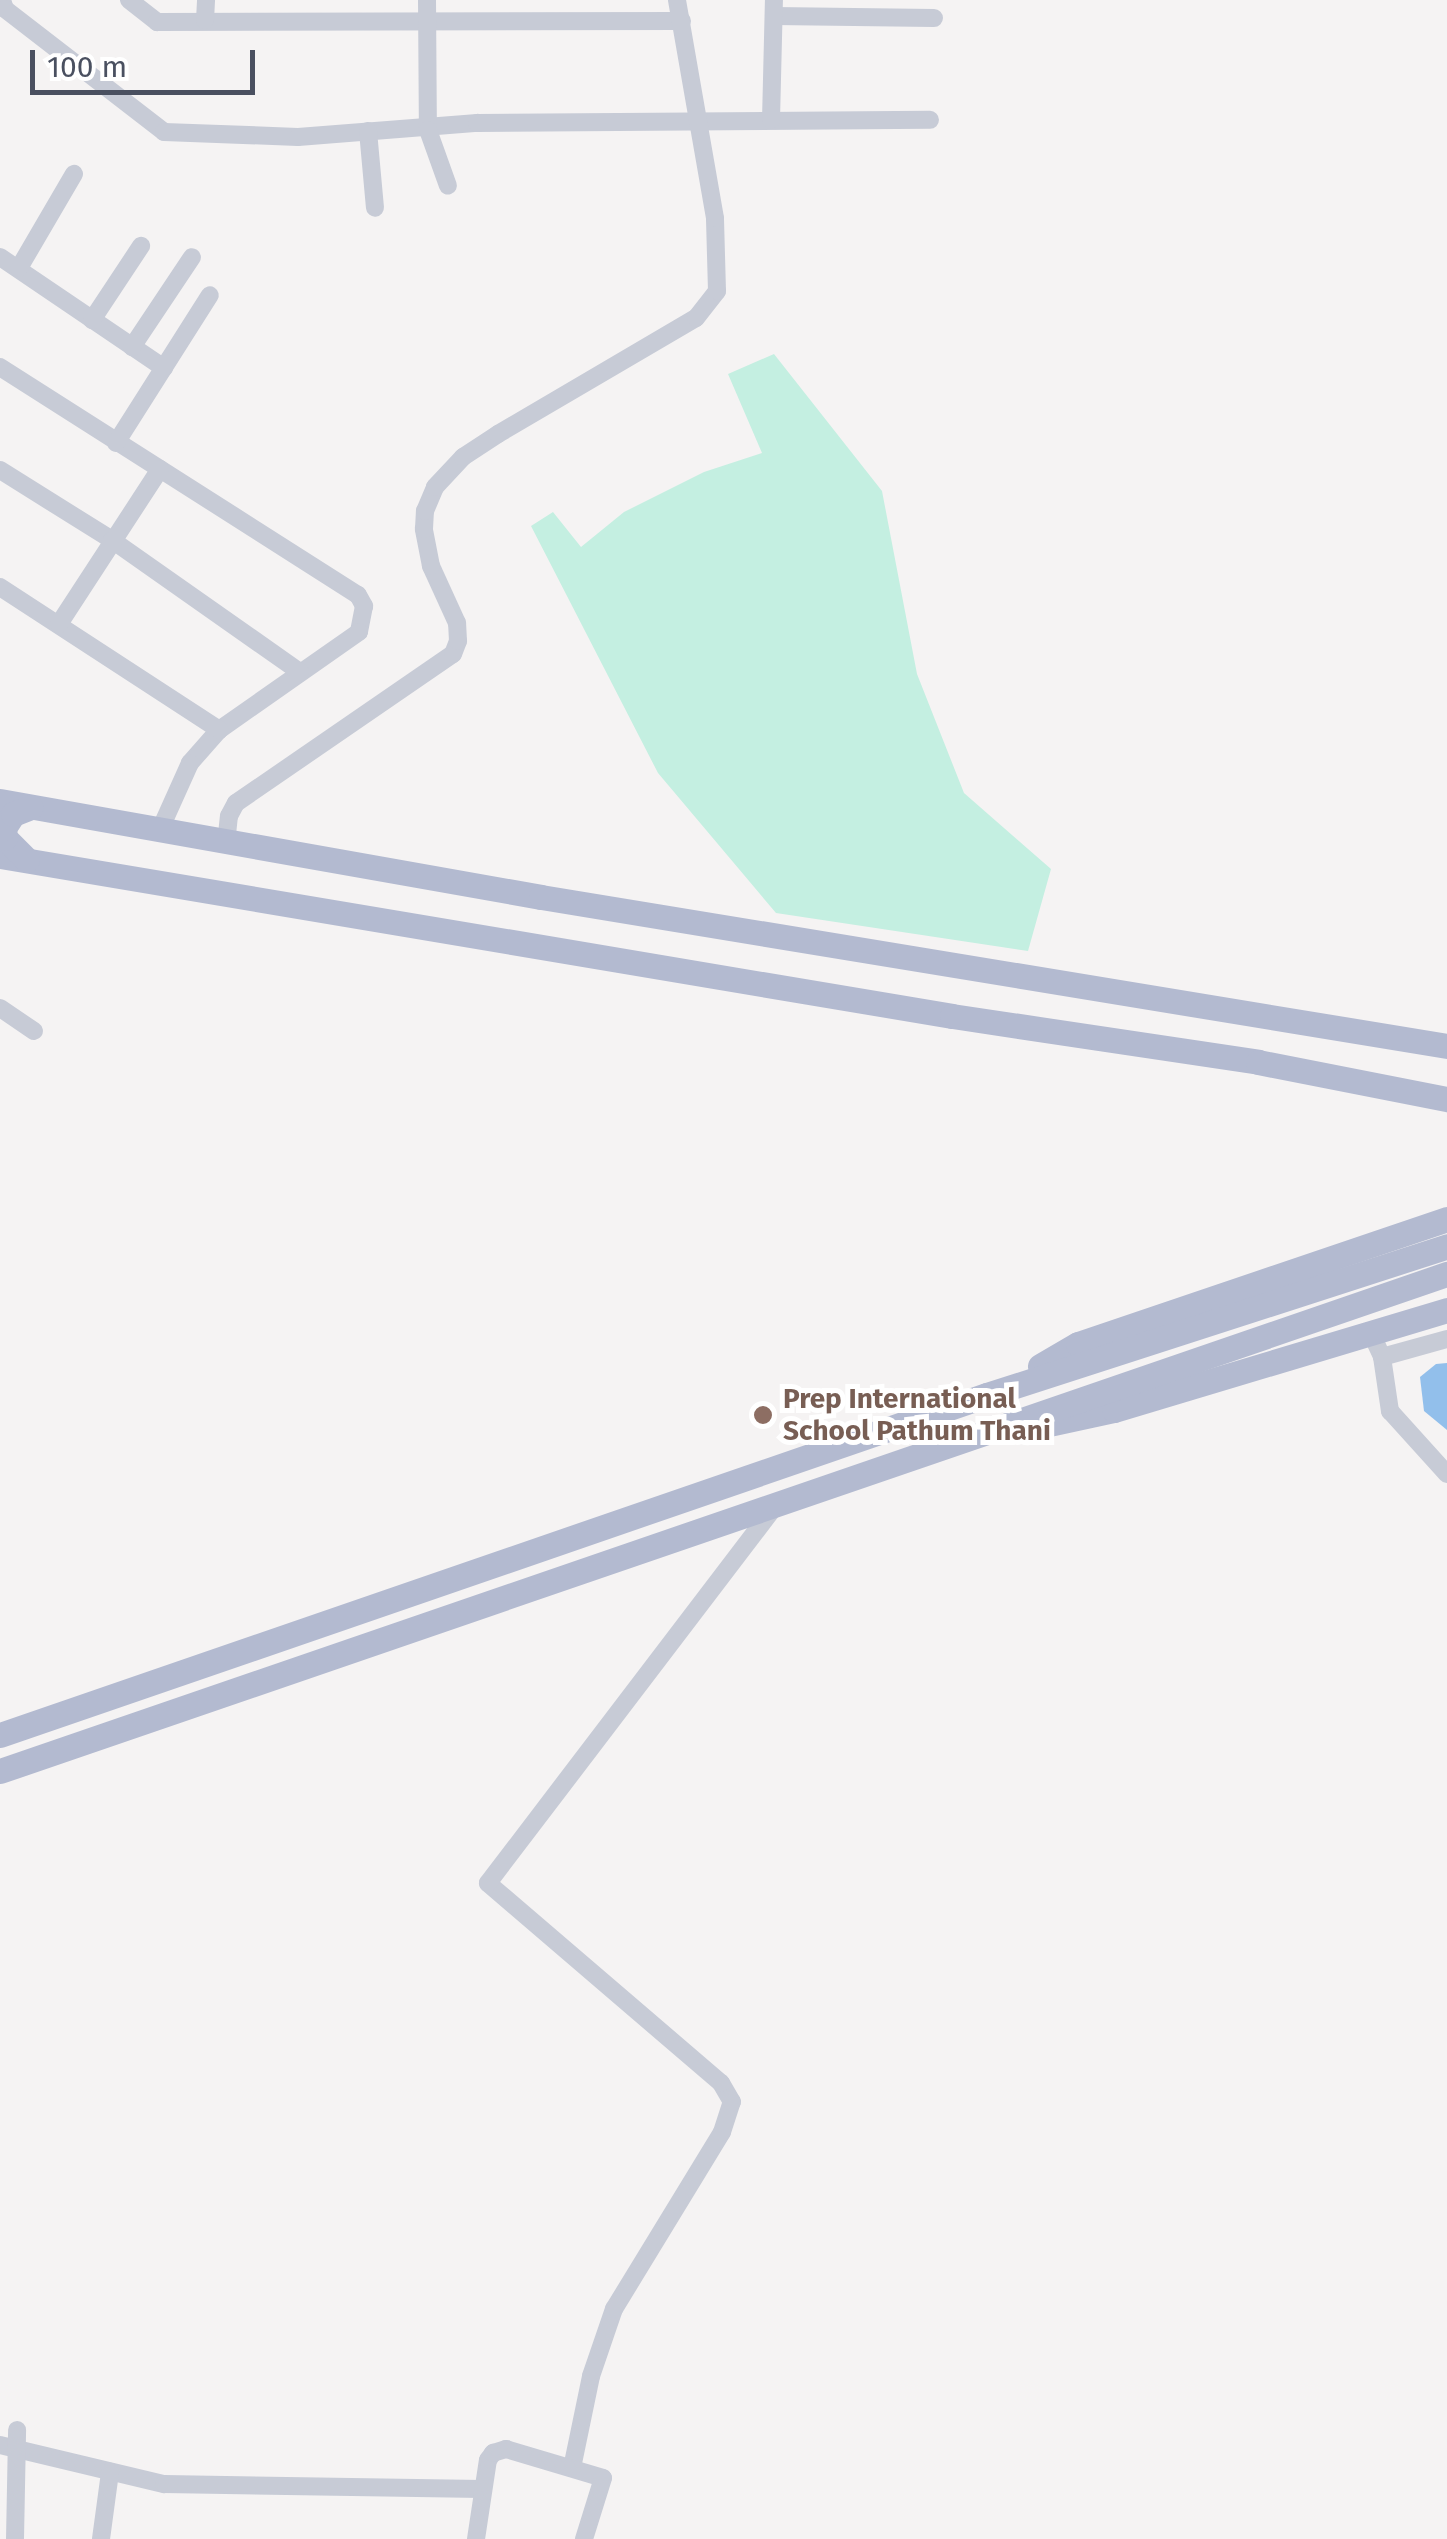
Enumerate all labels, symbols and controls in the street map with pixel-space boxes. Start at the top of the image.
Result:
scale bar [35,30,260,92]
text: 100 m [47,49,127,85]
place label: Prep International School Pathum Thani [783,1382,1051,1448]
marker: Prep International School Pathum Thani [752,1404,774,1426]

